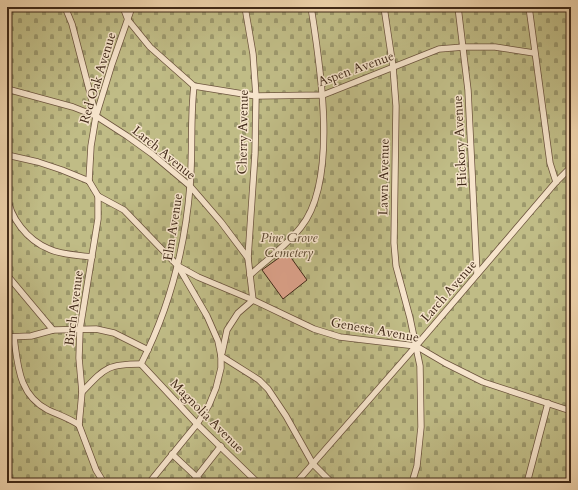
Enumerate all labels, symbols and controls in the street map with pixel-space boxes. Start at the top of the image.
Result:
street label: Red Oak Avenue [76,30,120,126]
street label: Aspen Avenue [316,47,396,91]
street label: Cherry Avenue [233,89,253,175]
street label: Hickory Avenue [449,95,471,187]
street label: Larch Avenue [128,122,200,184]
street label: Lawn Avenue [374,138,394,216]
street label: Elm Avenue [159,192,187,262]
park label: Pine Grove Cemetery [260,229,318,262]
street label: Larch Avenue [417,256,481,326]
street label: Birch Avenue [60,269,88,347]
street label: Genesta Avenue [330,313,421,347]
street label: Magnolia Avenue [166,375,248,457]

